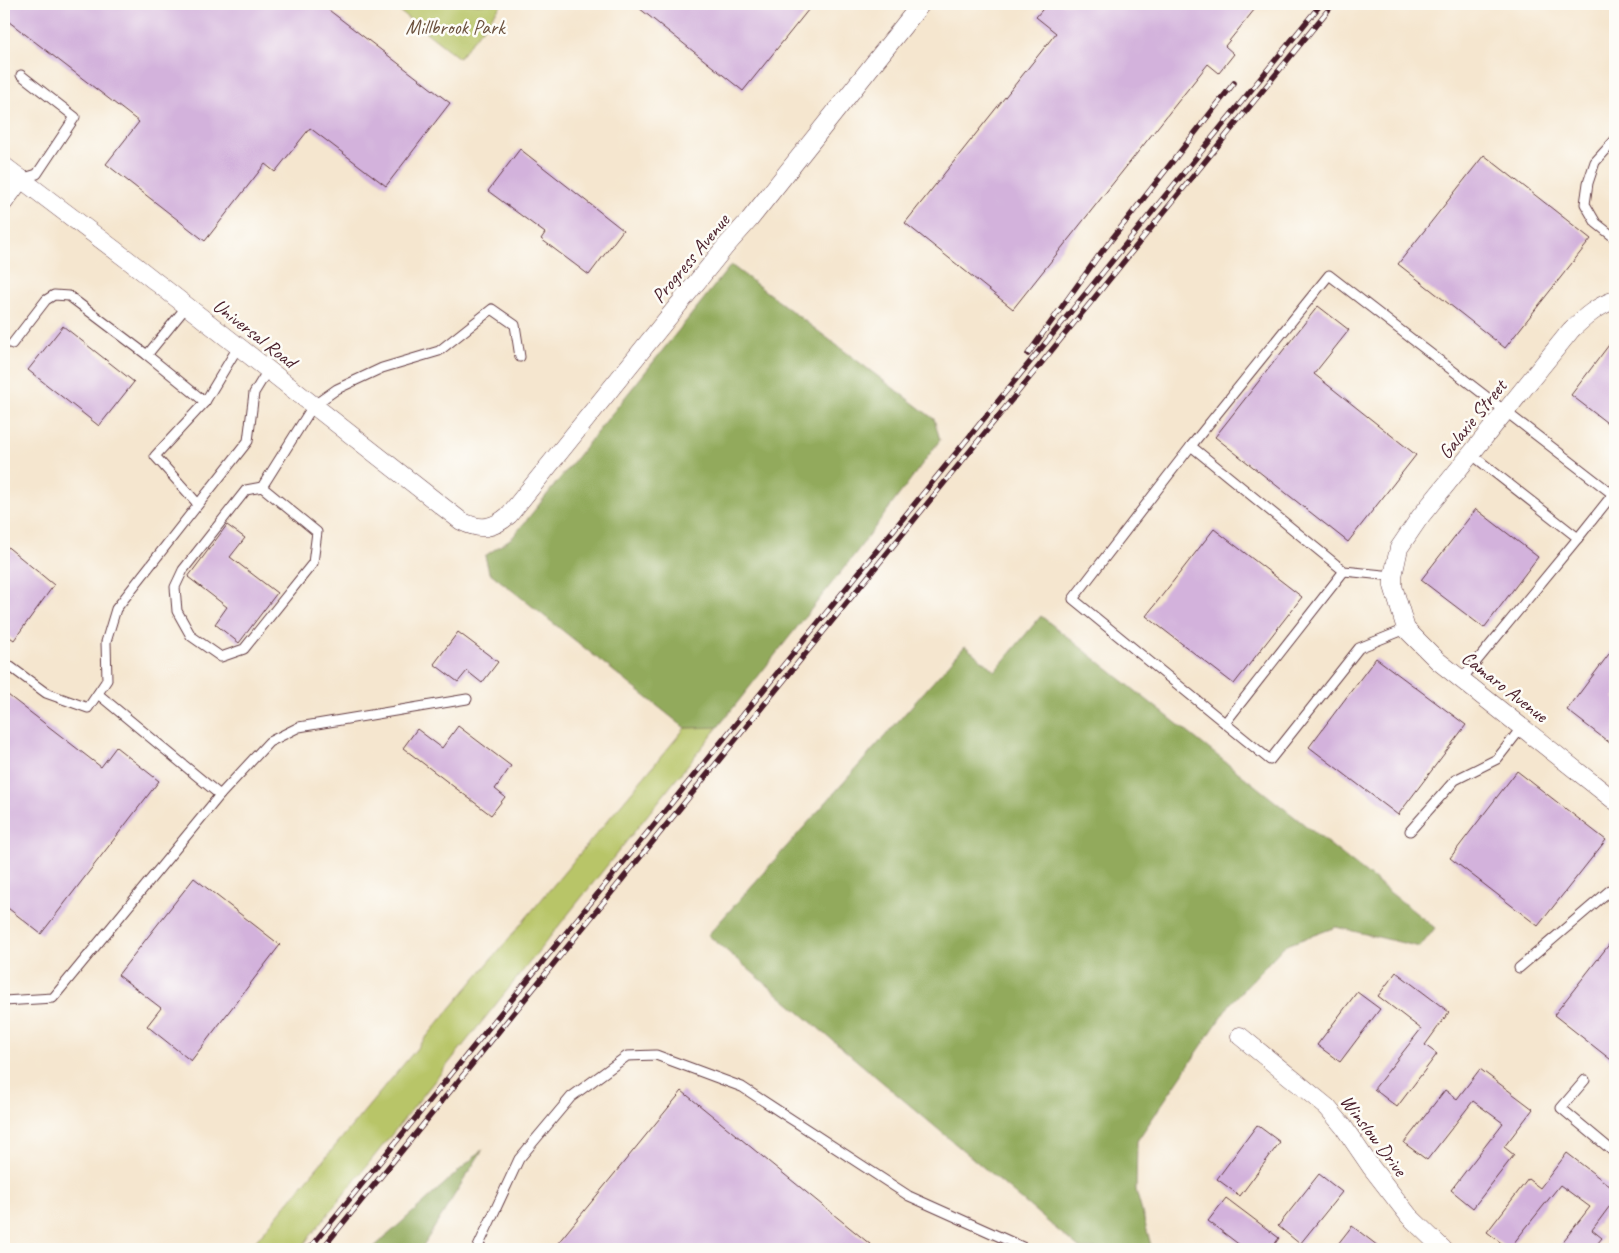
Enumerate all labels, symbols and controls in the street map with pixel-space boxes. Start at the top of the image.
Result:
park label: Millbrook Park [406,15,506,40]
street label: Progress Avenue [646,208,736,308]
street label: Universal Road [208,293,304,376]
street label: Galaxie Street [1433,373,1513,464]
street label: Camaro Avenue [1457,645,1554,729]
street label: Winslow Drive [1335,1090,1413,1182]

